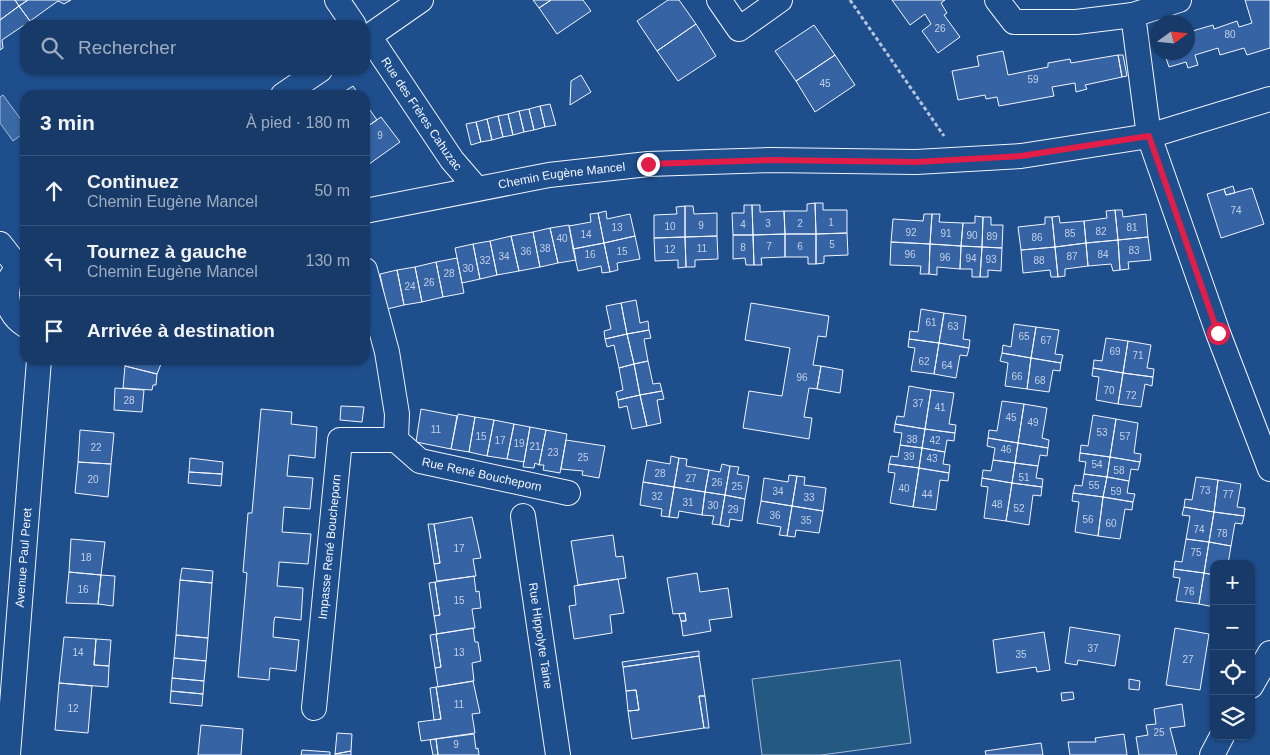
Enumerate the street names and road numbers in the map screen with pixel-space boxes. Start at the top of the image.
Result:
street label: Rue des Frères Cahuzac [378,55,465,173]
street label: Chemin Eugène Mancel [497,160,626,192]
street label: Rue René Boucheporn [421,455,543,494]
street label: Impasse René Boucheporn [316,474,344,620]
street label: Avenue Paul Peret [13,507,34,608]
street label: Rue Hippolyte Taine [526,582,555,690]

